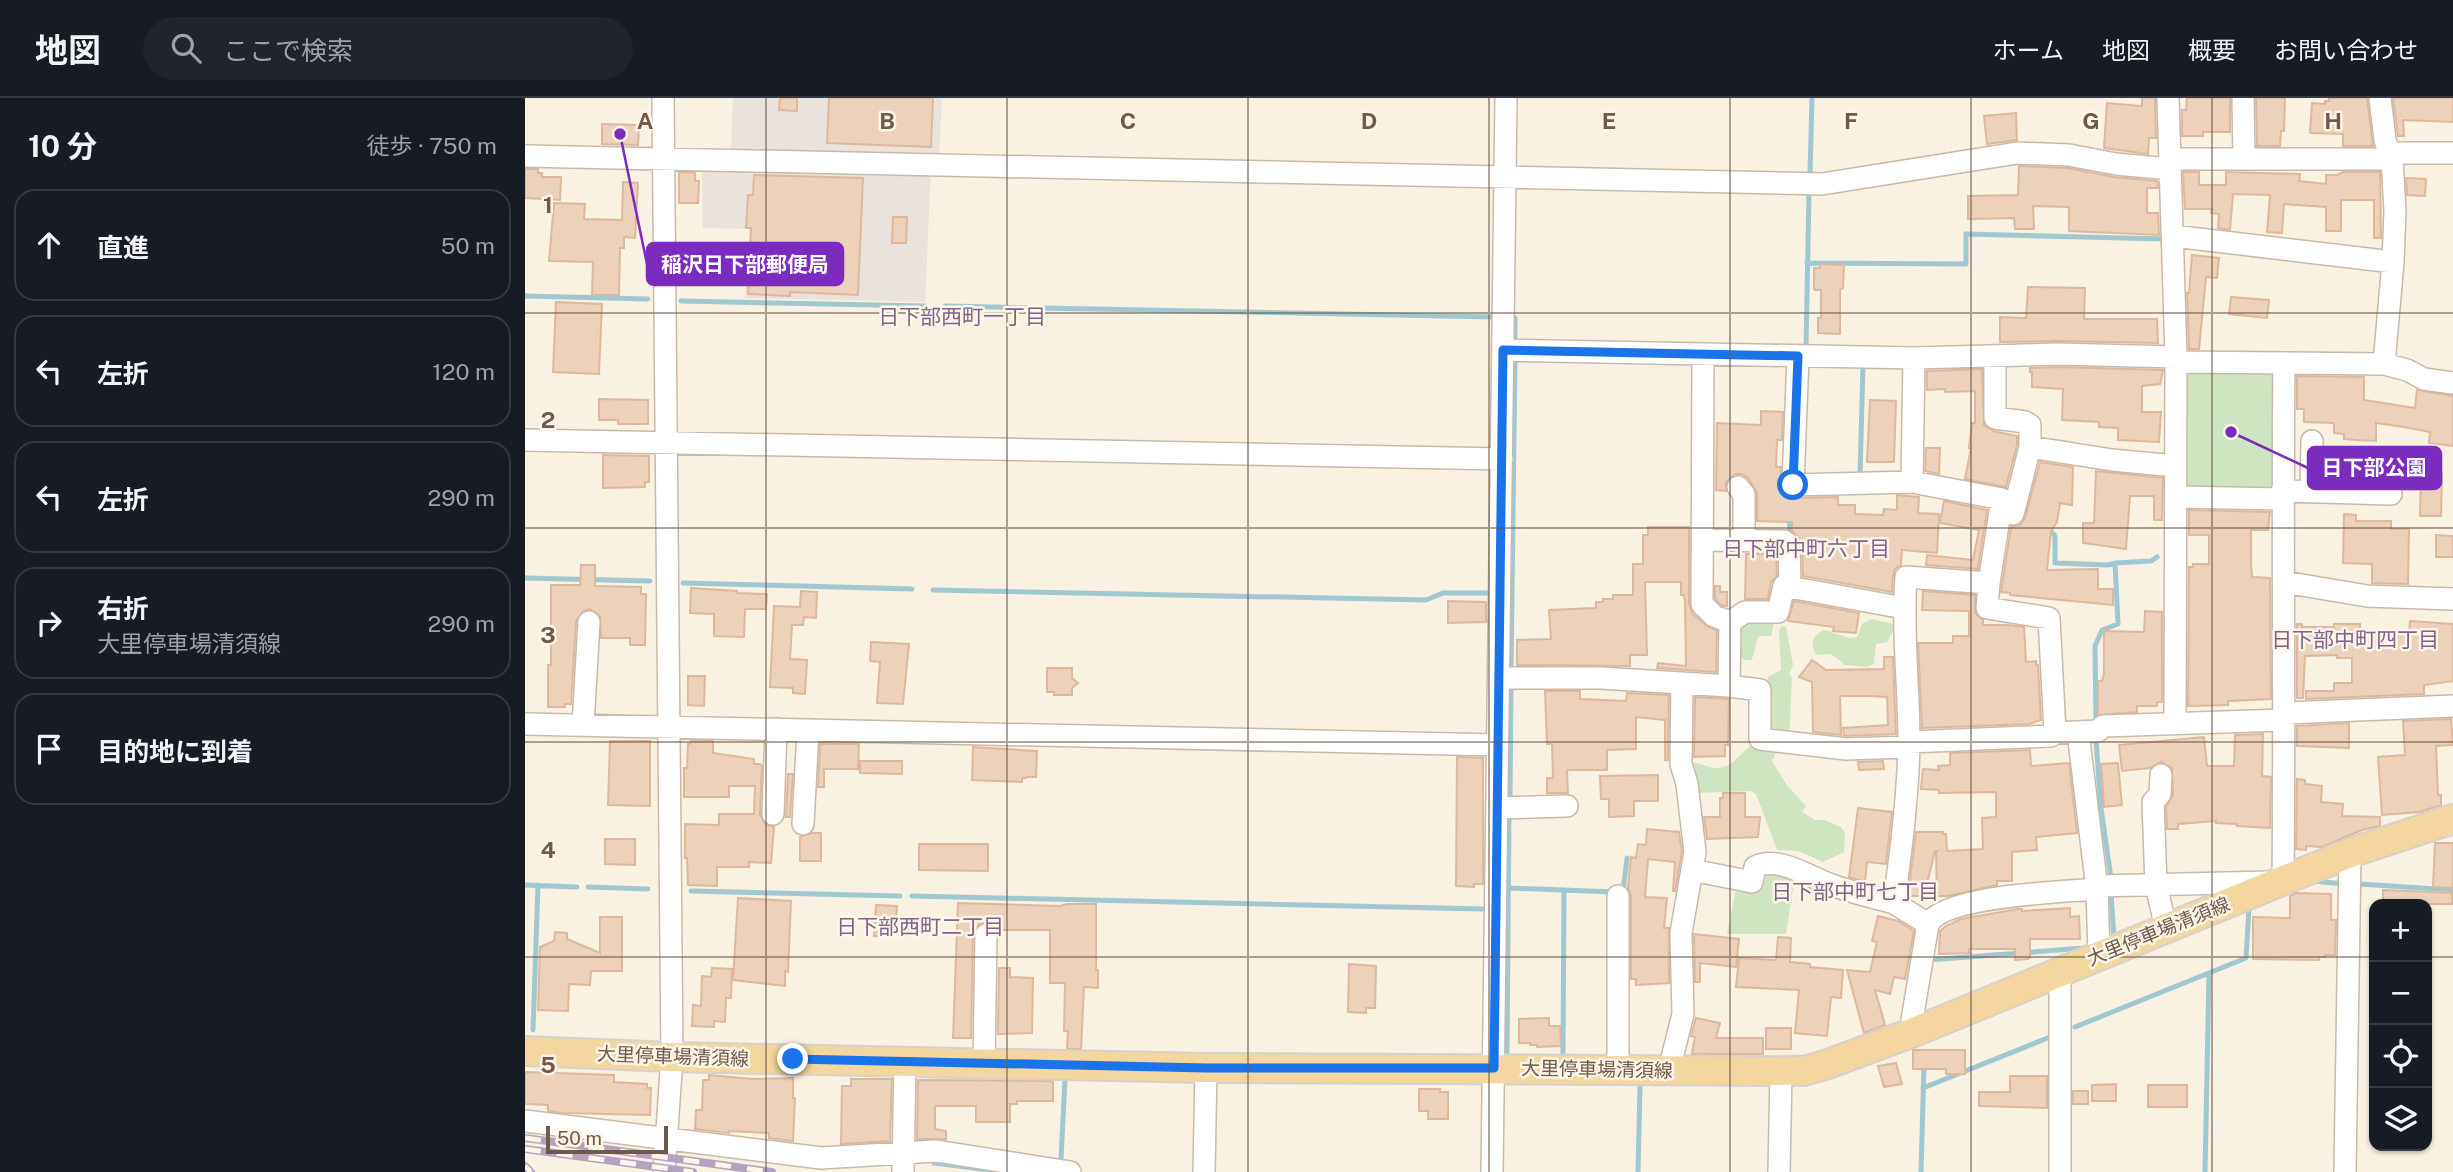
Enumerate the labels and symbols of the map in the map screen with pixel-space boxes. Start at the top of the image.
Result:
text: A [637,107,654,134]
text: B [879,107,895,134]
text: C [1120,107,1136,134]
text: D [1361,107,1377,134]
text: E [1602,107,1616,134]
text: F [1844,107,1858,134]
text: G [2082,107,2100,134]
text: H [2324,107,2342,134]
text: 1 [543,191,553,218]
callout: 稲沢日下部郵便局 [647,243,843,285]
text: 稲沢日下部郵便局 [661,252,829,277]
district label: 日下部西町一丁目 [878,304,1046,329]
text: 2 [541,406,555,433]
callout: 日下部公園 [2308,447,2441,489]
text: 日下部公園 [2322,455,2427,480]
route start [1777,469,1808,500]
district label: 日下部中町六丁目 [1722,536,1890,561]
text: 3 [540,621,556,648]
district label: 日下部中町四丁目 [2271,627,2439,652]
text: 4 [540,836,556,863]
district label: 日下部中町七丁目 [1771,879,1939,904]
street label: 大里停車場清須線 [2083,892,2233,970]
district label: 日下部西町二丁目 [836,914,1004,939]
street label: 大里停車場清須線 [597,1042,749,1070]
route end [777,1043,808,1074]
text: 5 [540,1051,556,1078]
street label: 大里停車場清須線 [1521,1057,1673,1081]
scale bar [546,1123,669,1155]

